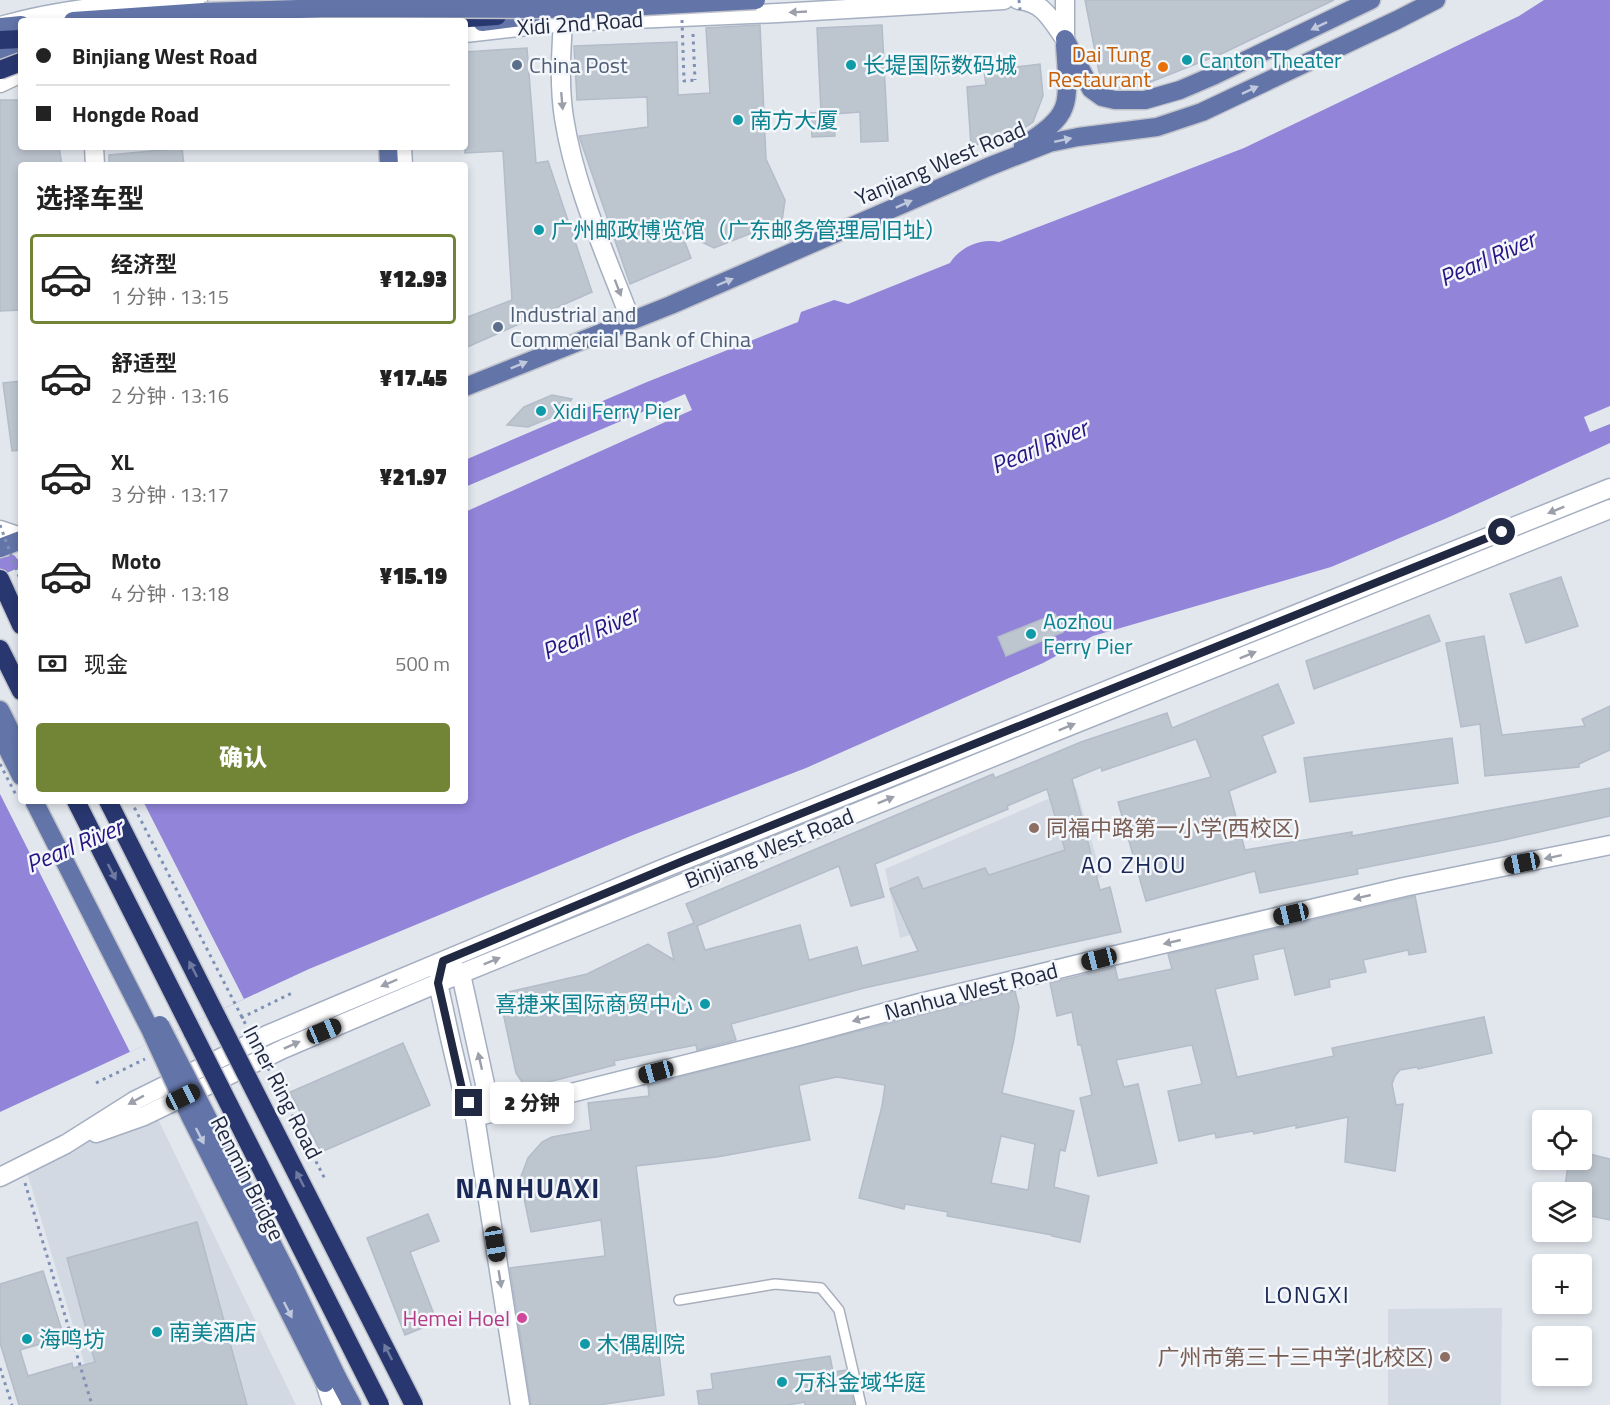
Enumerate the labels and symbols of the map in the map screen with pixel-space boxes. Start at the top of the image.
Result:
street label: Xidi 2nd Road [516,2,644,44]
one-way arrow [788,7,807,16]
one-way arrow [1310,21,1327,30]
place label: Dai Tung Restaurant [1048,37,1151,96]
place label: Canton Theater [1199,43,1342,77]
place label: China Post [529,48,628,82]
place label: 长堤国际数码城 [863,48,1017,82]
marker: Canton Theater [1180,53,1194,67]
marker: China Post [510,58,524,72]
marker: 长堤国际数码城 [844,58,858,72]
marker: Dai Tung Restaurant [1156,60,1170,74]
one-way arrow [1241,86,1258,95]
one-way arrow [557,92,567,111]
place label: 南方大厦 [750,103,838,137]
street label: Yanjiang West Road [849,112,1031,214]
marker: 南方大厦 [731,113,745,127]
one-way arrow [1054,135,1073,144]
one-way arrow [895,199,913,209]
place label: 广州邮政博览馆（广东邮务管理局旧址） [551,213,947,247]
water label: Pearl River [1433,219,1544,295]
marker: 广州邮政博览馆（广东邮务管理局旧址） [532,223,546,237]
one-way arrow [716,277,734,287]
one-way arrow [614,279,624,297]
place label: Industrial and Commercial Bank of China [510,297,751,356]
marker: Industrial and Commercial Bank of China [491,320,505,334]
one-way arrow [511,360,529,370]
place label: Xidi Ferry Pier [553,394,681,428]
marker: Xidi Ferry Pier [534,404,548,418]
water label: Pearl River [985,408,1096,482]
one-way arrow [1546,505,1564,515]
route start [1488,518,1515,545]
water label: Pearl River [536,594,647,668]
place label: Aozhou Ferry Pier [1043,604,1133,663]
marker: Aozhou Ferry Pier [1024,627,1038,641]
one-way arrow [1240,650,1258,660]
one-way arrow [1058,722,1076,731]
one-way arrow [878,795,896,805]
street label: Binjiang West Road [679,799,859,897]
water label: Pearl River [20,807,131,881]
place label: 同福中路第一小学(西校区) [1046,811,1300,845]
marker: 同福中路第一小学(西校区) [1027,821,1041,835]
district label: AO ZHOU [1081,846,1187,882]
car [1503,851,1541,875]
one-way arrow [1543,853,1562,862]
one-way arrow [107,864,117,881]
one-way arrow [1353,893,1371,903]
car [1271,901,1311,927]
one-way arrow [1163,937,1181,947]
car [1079,946,1119,972]
street label: Nanhua West Road [881,953,1061,1029]
one-way arrow [483,956,501,965]
one-way arrow [188,960,198,977]
one-way arrow [380,979,398,988]
place label: 喜捷来国际商贸中心 [495,987,693,1021]
marker: 喜捷来国际商贸中心 [698,997,712,1011]
one-way arrow [851,1015,869,1024]
car [304,1016,344,1046]
street label: Inner Ring Road [235,1019,331,1165]
one-way arrow [284,1041,301,1050]
one-way arrow [475,1052,484,1071]
car [636,1059,676,1085]
car [163,1081,203,1113]
callout: 2 分钟 [490,1082,574,1124]
route end [455,1089,482,1116]
one-way arrow [127,1095,144,1105]
street label: Renmin Bridge [202,1110,294,1246]
one-way arrow [195,1127,204,1144]
district label: NANHUAXI [455,1166,601,1209]
one-way arrow [295,1170,305,1187]
car [483,1225,507,1263]
one-way arrow [496,1269,505,1288]
district label: LONGXI [1264,1276,1350,1312]
one-way arrow [283,1301,293,1318]
place label: Hemei Hoel [402,1301,510,1335]
marker: Hemei Hoel [515,1311,529,1325]
place label: 南美酒店 [169,1315,257,1349]
place label: 海鸣坊 [39,1322,105,1356]
marker: 南美酒店 [150,1325,164,1339]
place label: 木偶剧院 [597,1327,685,1361]
marker: 海鸣坊 [20,1332,34,1346]
marker: 木偶剧院 [578,1337,592,1351]
place label: 广州市第三十三中学(北校区) [1157,1340,1433,1374]
one-way arrow [383,1344,393,1361]
marker: 广州市第三十三中学(北校区) [1438,1350,1452,1364]
place label: 万科金域华庭 [794,1365,926,1399]
marker: 万科金域华庭 [775,1375,789,1389]

